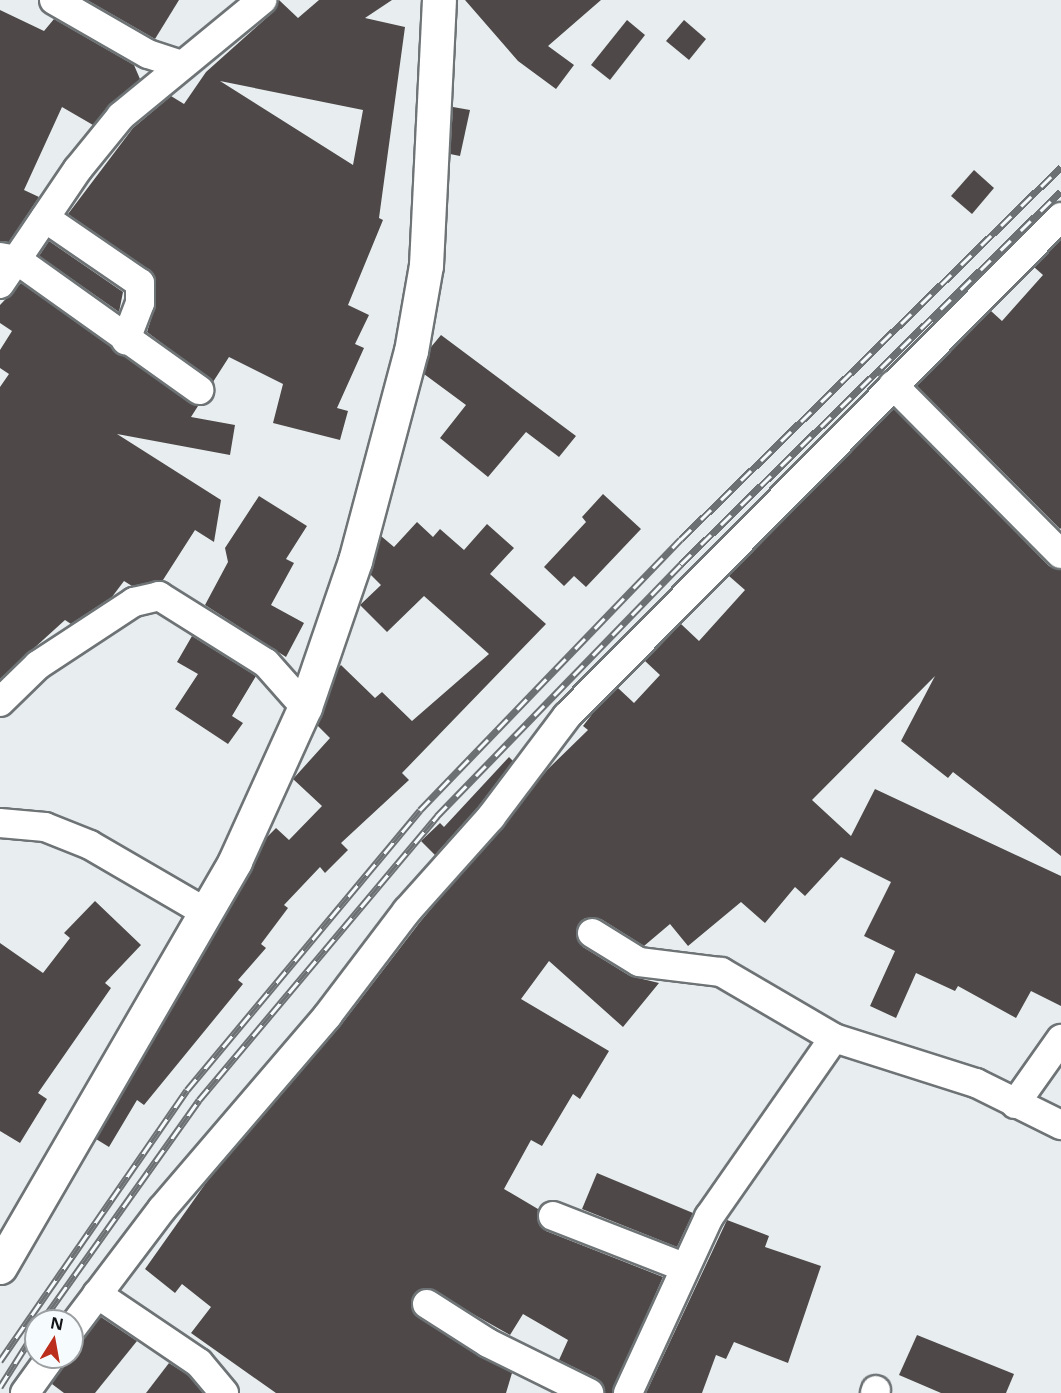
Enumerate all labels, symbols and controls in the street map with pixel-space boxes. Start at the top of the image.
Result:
north arrow [24,1309,84,1369]
text: N [49,1311,66,1335]

